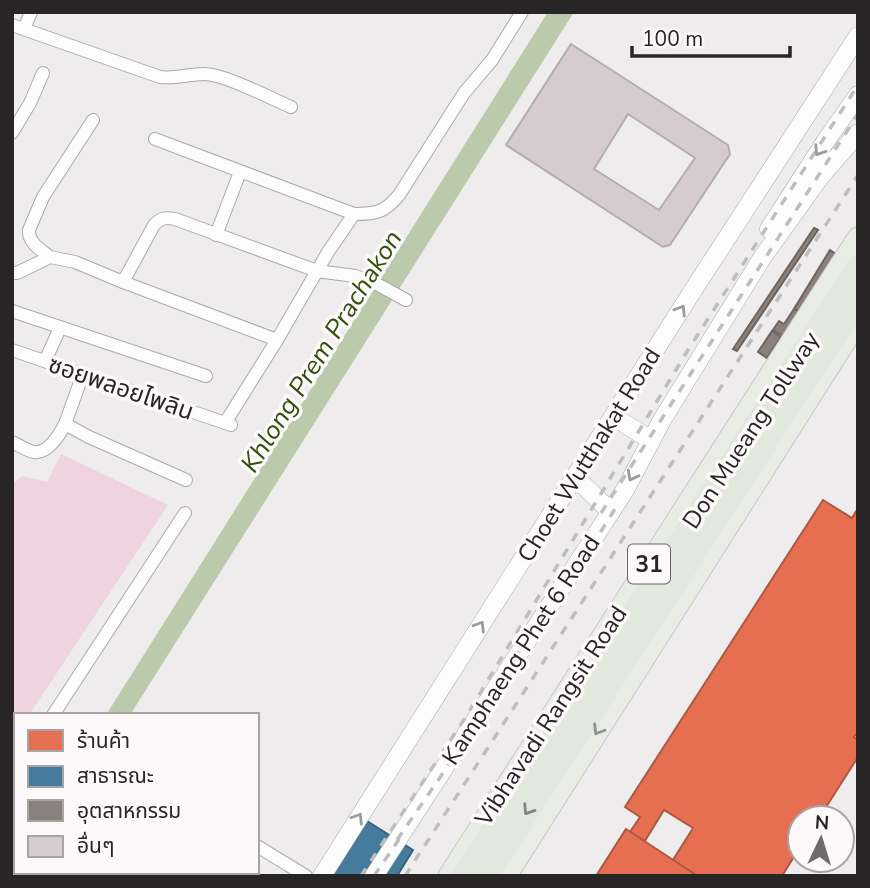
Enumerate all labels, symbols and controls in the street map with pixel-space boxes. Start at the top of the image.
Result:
scale bar [632,14,790,58]
text: 100 m [642,25,703,53]
one-way arrow [815,143,827,156]
water label: Khlong Prem Prachakon [233,223,410,479]
one-way arrow [673,305,686,318]
street label: Don Mueang Tollway [675,325,827,535]
street label: Choet Wutthakat Road [510,342,668,568]
street label: ซอยพลอยไพลิน [44,348,198,428]
one-way arrow [627,469,641,481]
street label: Kamphaeng Phet 6 Road [435,529,607,771]
road number: 31 [628,544,670,584]
street label: Vibhavadi Rangsit Road [467,600,634,833]
one-way arrow [472,621,484,634]
legend [14,713,259,874]
one-way arrow [594,723,607,736]
text: ร้านค้า [77,727,130,755]
text: สาธารณะ [77,762,154,790]
text: อุตสาหกรรม [77,797,181,825]
one-way arrow [524,802,537,815]
north arrow [786,804,856,874]
text: N [814,810,830,837]
one-way arrow [350,813,363,826]
text: อื่นๆ [77,831,114,860]

